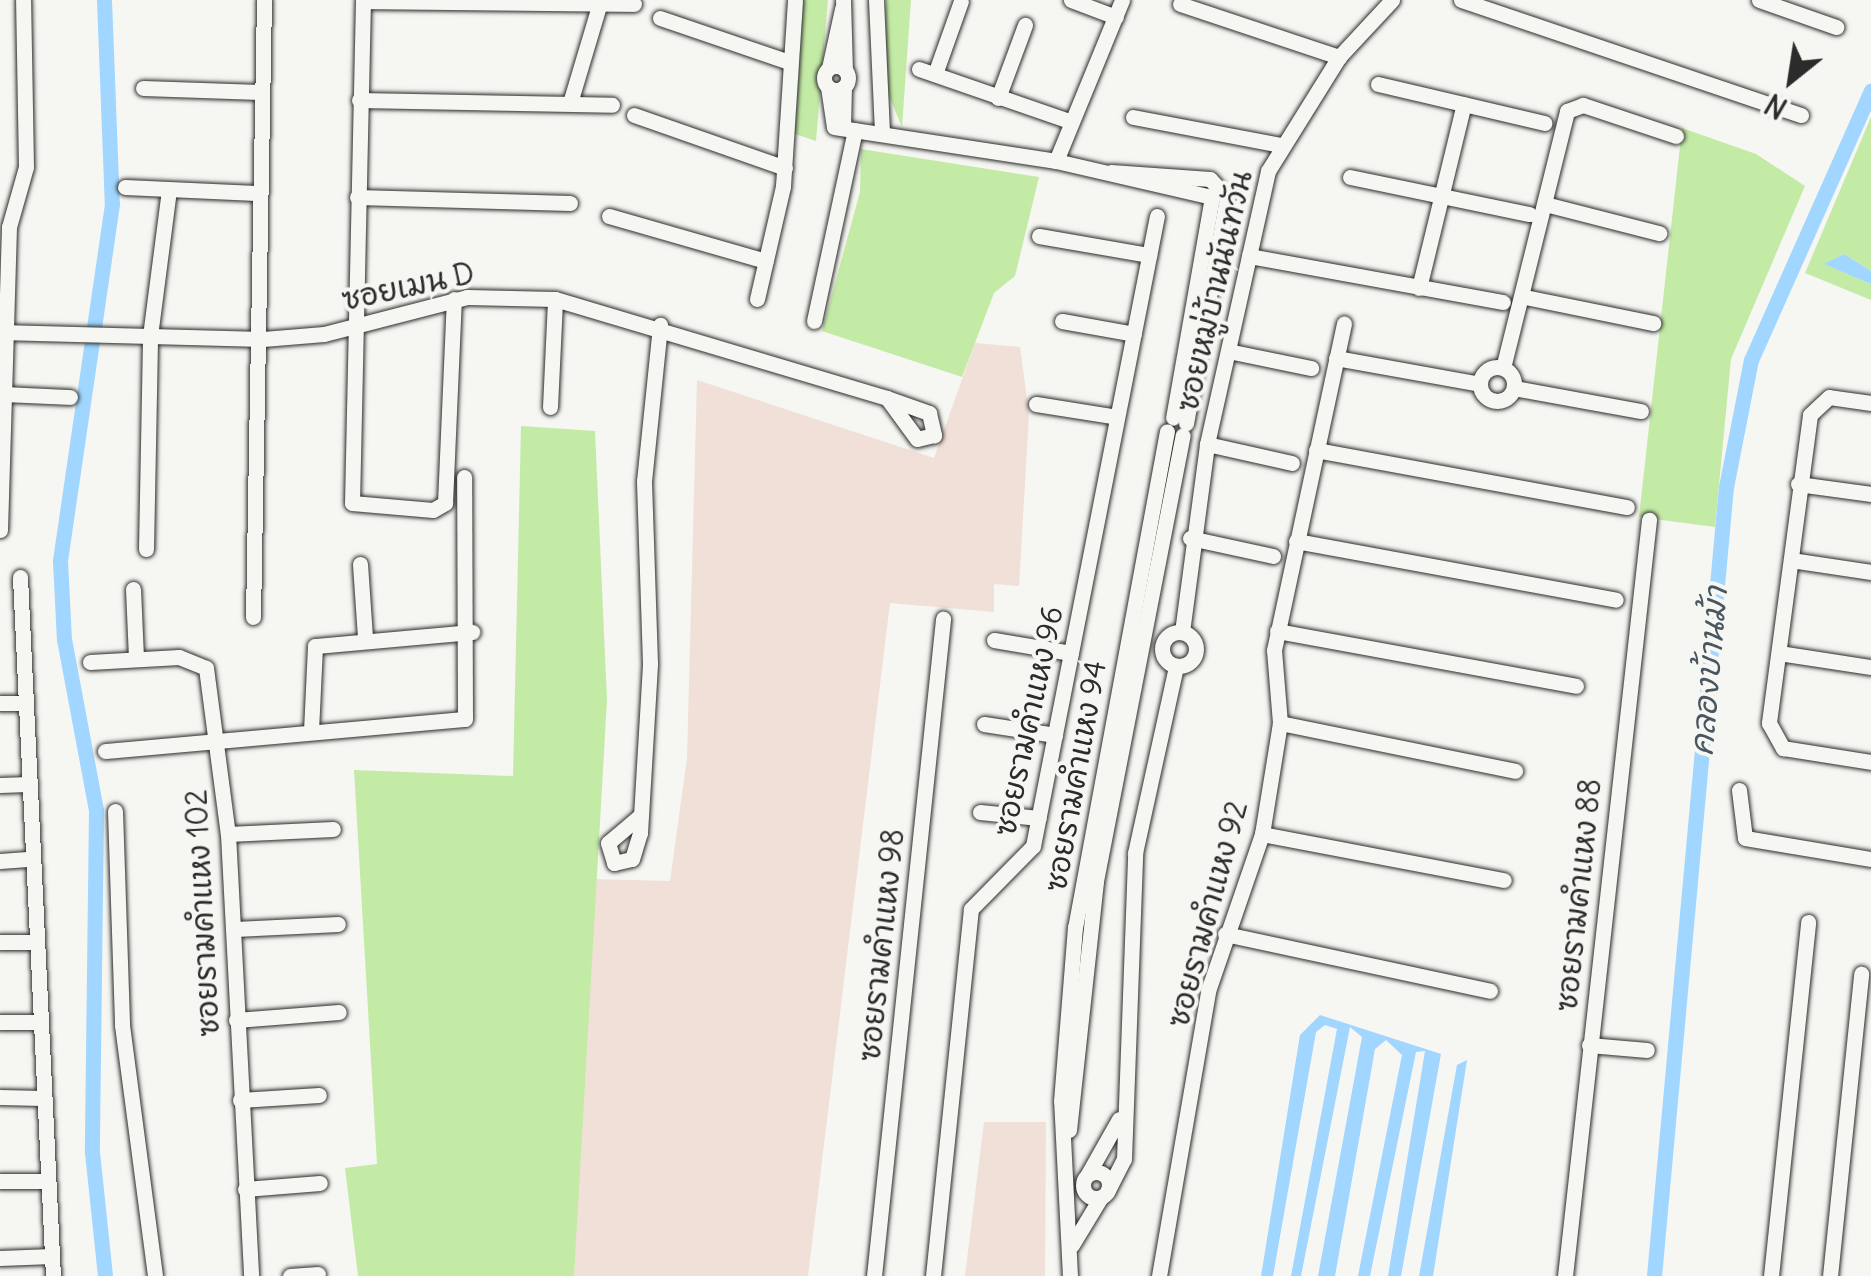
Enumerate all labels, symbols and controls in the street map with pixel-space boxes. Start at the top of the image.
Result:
north arrow [1741,30,1841,130]
text: N [1759,86,1793,126]
street label: ซอยหมู่บ้านนันทวัน [1169,167,1259,415]
street label: ซอยเมน D [338,254,478,318]
water label: คลองบ้านม้า [1682,585,1736,757]
street label: ซอยรามคําแหง 96 [986,603,1070,839]
street label: ซอยรามคําแหง 94 [1037,658,1113,894]
street label: ซอยรามคำแหง 88 [1548,777,1608,1013]
street label: ซอยรามคําแหง 102 [178,789,226,1037]
street label: ซอยรามคําแหง 92 [1159,797,1255,1031]
street label: ซอยรามคําแหง 98 [851,827,911,1063]

